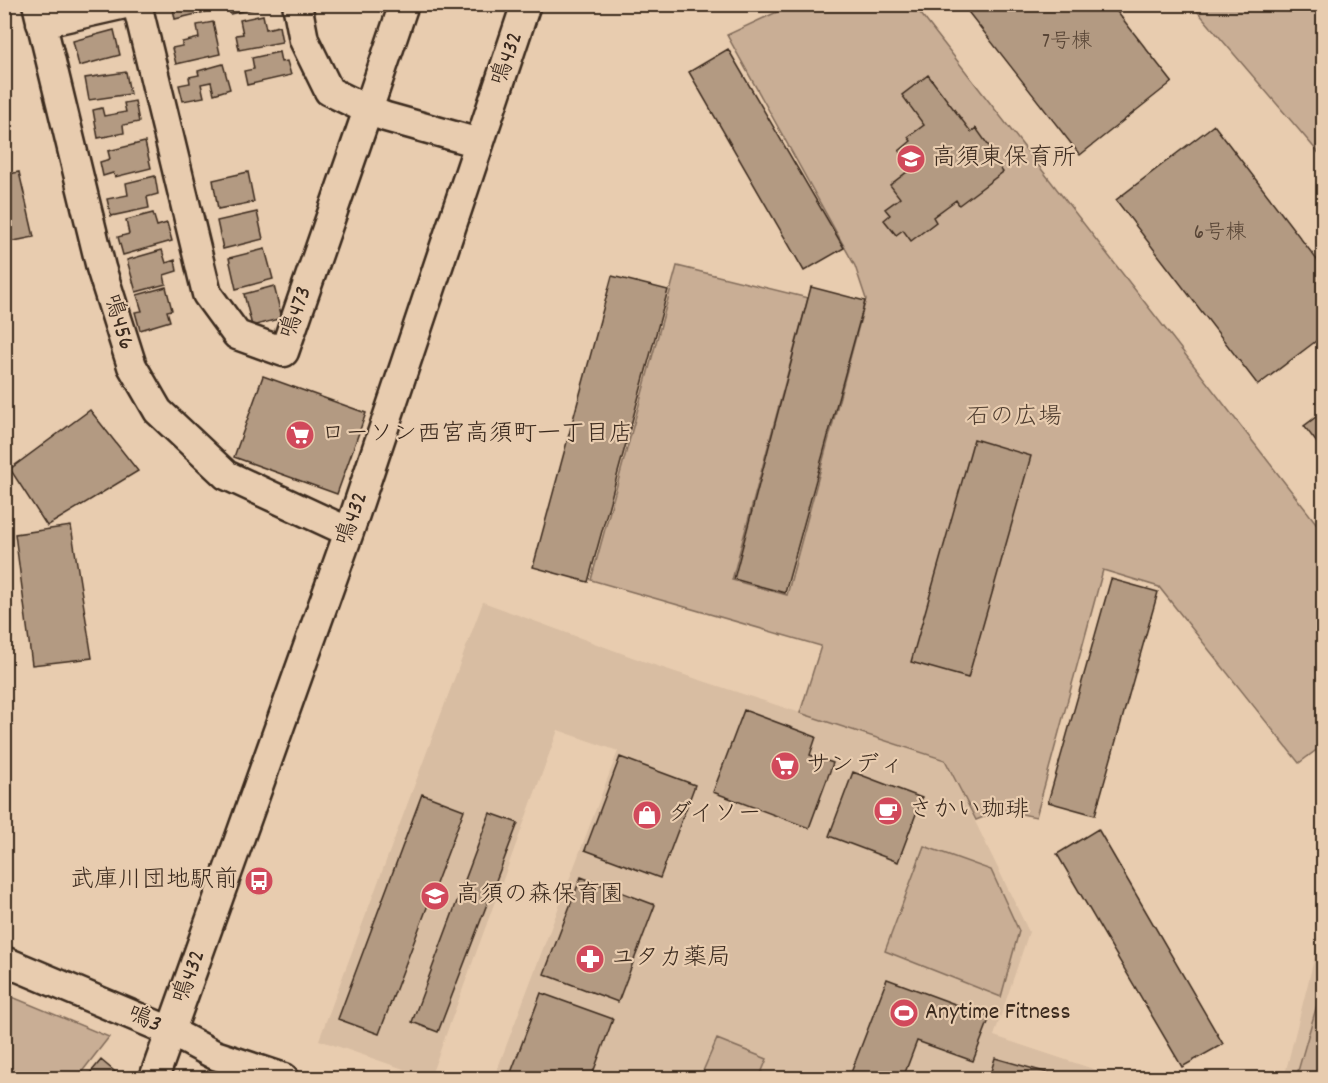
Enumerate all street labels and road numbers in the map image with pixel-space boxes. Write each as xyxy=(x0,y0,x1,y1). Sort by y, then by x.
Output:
street label: 鳴432 xyxy=(483,27,533,91)
street label: 鳴473 xyxy=(272,282,322,344)
street label: 鳴456 xyxy=(93,290,143,354)
street label: 鳴432 xyxy=(328,487,378,551)
street label: 鳴432 xyxy=(165,945,215,1009)
street label: 鳴3 xyxy=(121,997,167,1043)

